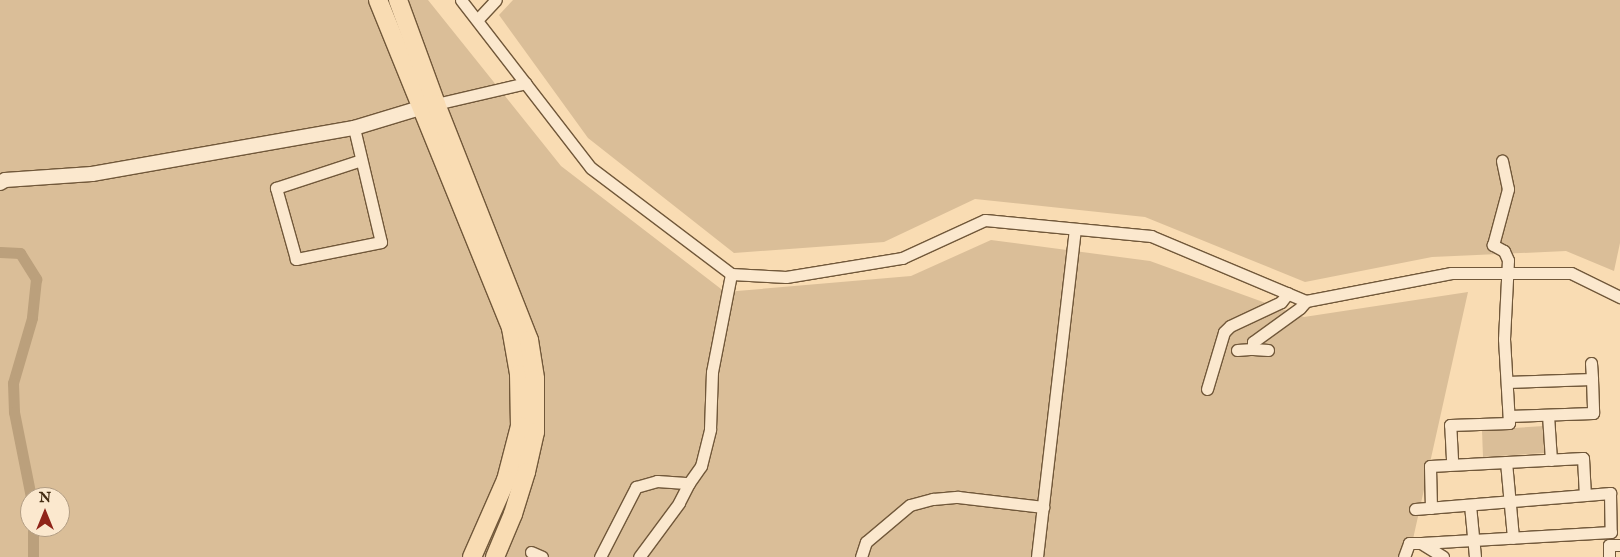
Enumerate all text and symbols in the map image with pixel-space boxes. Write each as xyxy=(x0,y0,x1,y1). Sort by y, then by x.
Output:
north arrow xyxy=(20,487,70,537)
text: N xyxy=(39,489,51,507)

